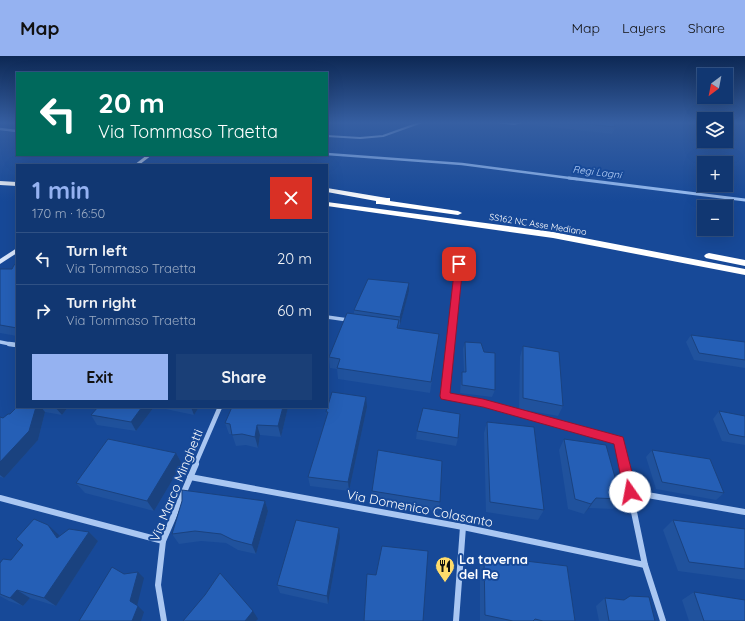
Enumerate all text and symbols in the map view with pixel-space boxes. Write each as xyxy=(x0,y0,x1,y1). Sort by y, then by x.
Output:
text: Map xyxy=(20,16,59,40)
text: Map xyxy=(571,19,600,37)
text: Layers xyxy=(622,19,666,37)
text: Share xyxy=(688,19,725,37)
north arrow xyxy=(697,68,733,104)
map controls xyxy=(697,68,733,236)
text: 20 m xyxy=(98,85,165,120)
icon: left xyxy=(32,88,84,140)
button: layers xyxy=(697,112,733,148)
text: Via Tommaso Traetta xyxy=(98,120,278,143)
button: + xyxy=(697,156,733,192)
water label: Regi Lagni xyxy=(572,163,624,182)
text: 1 min xyxy=(32,175,90,205)
button: close xyxy=(270,177,312,219)
button: − xyxy=(697,200,733,236)
text: 170 m · 16:50 xyxy=(32,205,105,221)
street label: SS162 NC Asse Mediano xyxy=(489,211,587,237)
text: Turn left xyxy=(66,241,128,260)
pin xyxy=(442,247,476,281)
icon: left xyxy=(32,248,54,270)
text: 20 m xyxy=(277,249,312,268)
icon: arrive xyxy=(448,253,470,275)
text: Via Tommaso Traetta xyxy=(66,260,196,276)
text: Turn right xyxy=(66,293,137,312)
icon: right xyxy=(32,300,54,322)
text: 60 m xyxy=(277,301,312,320)
text: Via Tommaso Traetta xyxy=(66,312,196,328)
button: Exit xyxy=(32,354,168,400)
button: Share xyxy=(176,354,312,400)
street label: Via Marco Minghetti xyxy=(146,426,206,544)
position arrow xyxy=(609,471,651,513)
street label: Via Domenico Colasanto xyxy=(345,486,495,530)
place label: La taverna del Re xyxy=(459,551,528,582)
restaurant icon: La taverna del Re xyxy=(434,555,456,583)

